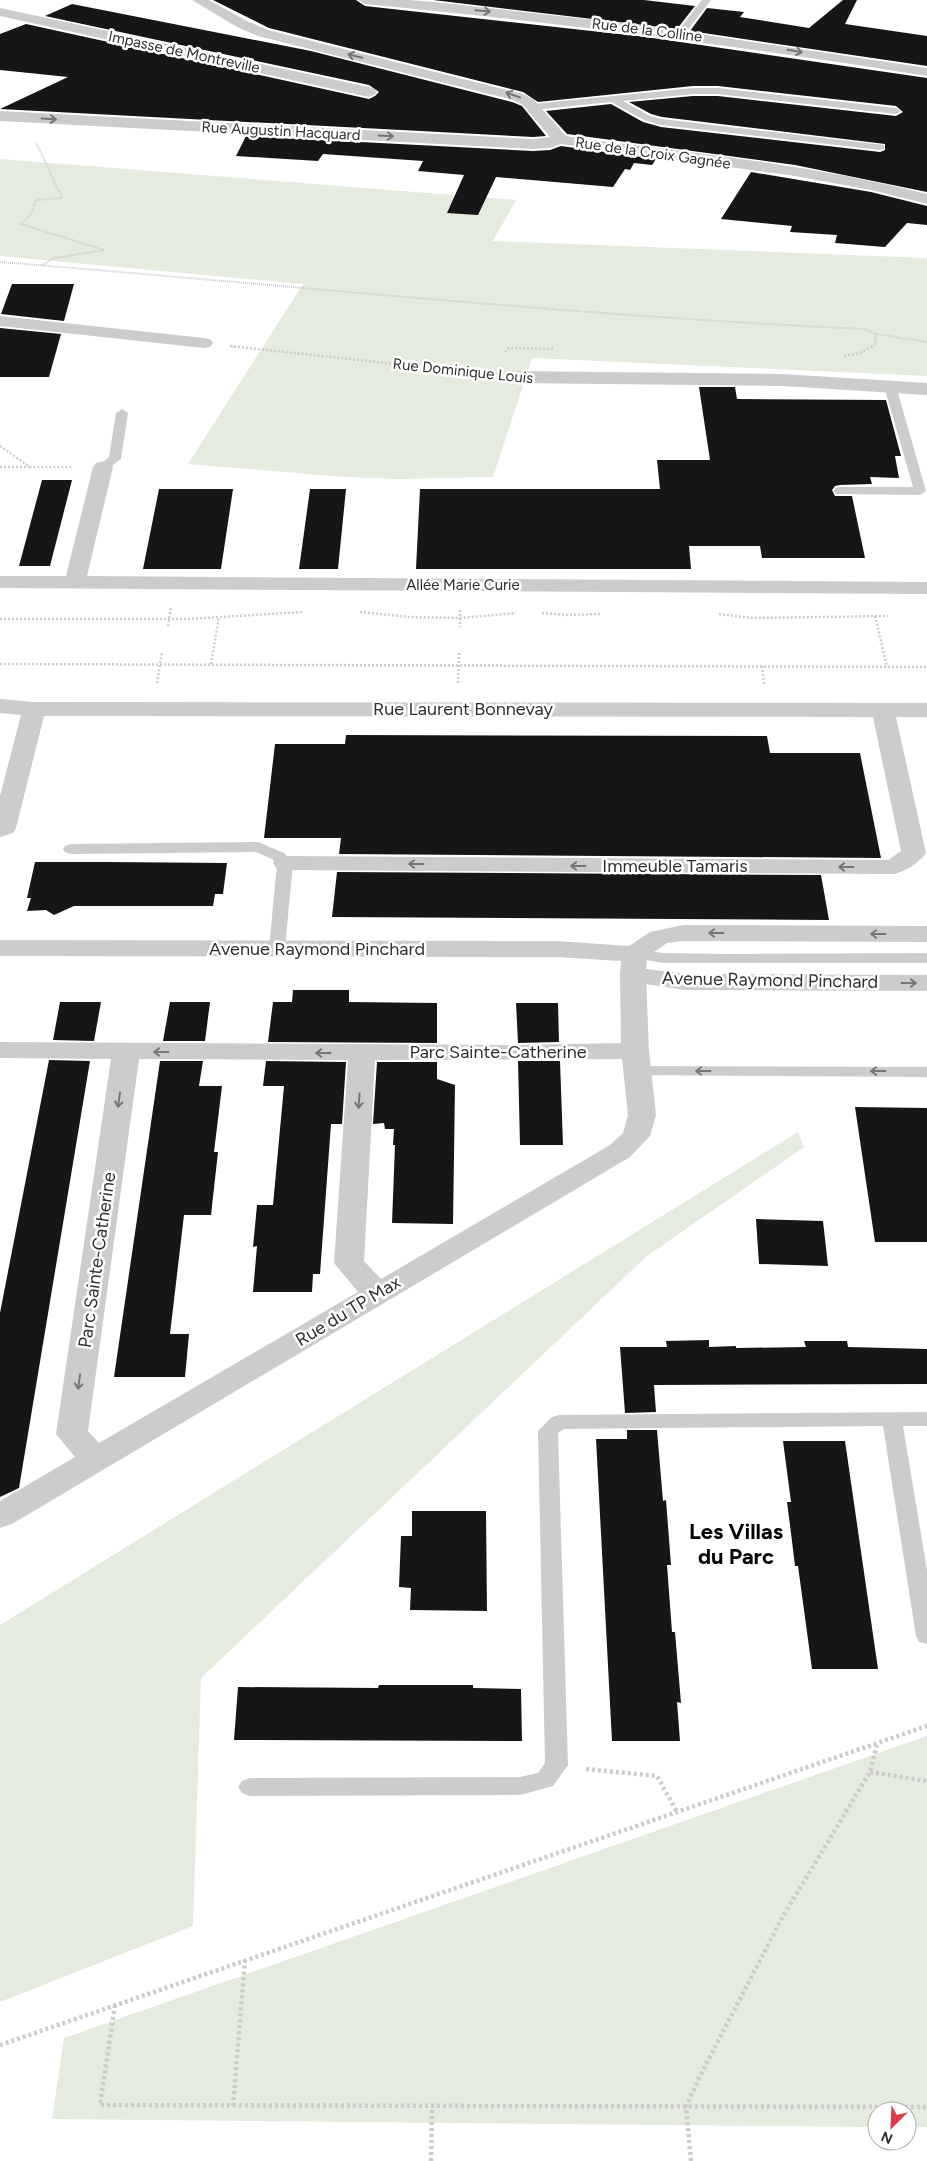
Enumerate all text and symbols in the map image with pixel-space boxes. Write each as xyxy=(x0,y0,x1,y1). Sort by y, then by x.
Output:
one-way arrow xyxy=(475,6,491,16)
street label: Rue de la Colline xyxy=(591,14,703,46)
street label: Impasse de Montreville xyxy=(107,27,261,77)
one-way arrow xyxy=(787,46,803,56)
one-way arrow xyxy=(348,50,364,60)
one-way arrow xyxy=(505,90,521,99)
one-way arrow xyxy=(40,114,56,123)
street label: Rue Augustin Hacquard xyxy=(201,118,361,144)
one-way arrow xyxy=(377,132,393,141)
street label: Rue de la Croix Gagnée xyxy=(574,133,732,173)
street label: Rue Dominique Louis xyxy=(392,355,534,387)
street label: Allée Marie Curie xyxy=(406,576,520,594)
street label: Rue Laurent Bonnevay xyxy=(373,698,554,720)
street label: Immeuble Tamaris xyxy=(602,855,748,877)
one-way arrow xyxy=(408,859,424,869)
one-way arrow xyxy=(570,861,586,870)
one-way arrow xyxy=(838,862,854,872)
one-way arrow xyxy=(708,928,724,938)
one-way arrow xyxy=(871,929,887,939)
street label: Avenue Raymond Pinchard xyxy=(209,938,425,960)
street label: Avenue Raymond Pinchard xyxy=(662,967,878,993)
one-way arrow xyxy=(900,978,917,988)
street label: Parc Sainte-Catherine xyxy=(409,1041,587,1063)
one-way arrow xyxy=(153,1047,170,1057)
one-way arrow xyxy=(316,1048,332,1058)
one-way arrow xyxy=(696,1066,712,1076)
one-way arrow xyxy=(871,1066,887,1076)
one-way arrow xyxy=(114,1092,124,1108)
one-way arrow xyxy=(354,1093,363,1109)
street label: Parc Sainte-Catherine xyxy=(74,1171,120,1349)
street label: Rue du TP Max xyxy=(292,1271,405,1351)
one-way arrow xyxy=(74,1374,84,1390)
district label: Les Villas du Parc xyxy=(689,1518,783,1570)
north arrow xyxy=(867,2101,917,2151)
text: N xyxy=(879,2127,895,2147)

